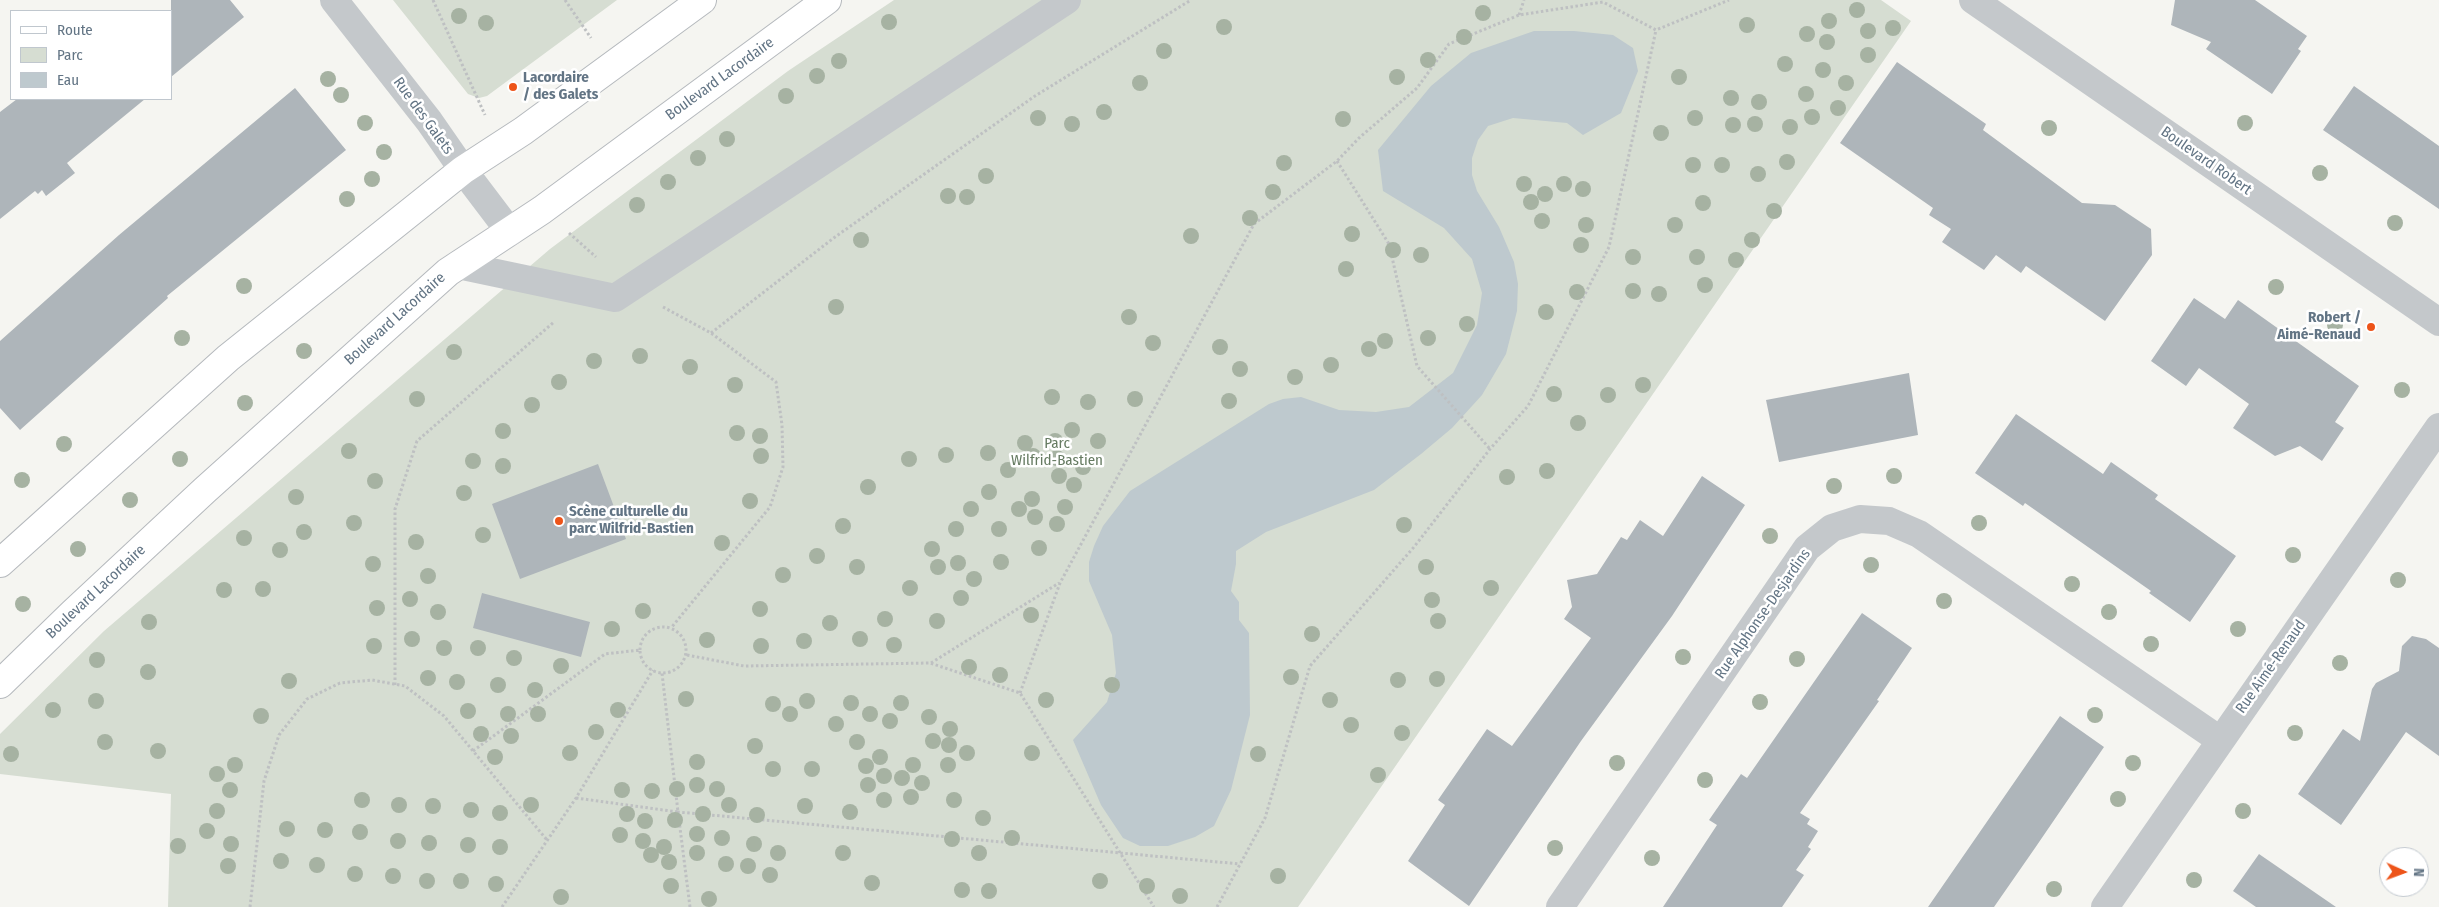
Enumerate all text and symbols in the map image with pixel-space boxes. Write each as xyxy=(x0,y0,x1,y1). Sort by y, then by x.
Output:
legend xyxy=(10,10,172,100)
text: Route xyxy=(57,21,93,39)
street label: Boulevard Lacordaire xyxy=(662,34,778,124)
text: Parc xyxy=(57,46,83,64)
place label: Lacordaire / des Galets xyxy=(523,69,598,104)
text: Eau xyxy=(57,71,79,89)
street label: Rue des Galets xyxy=(389,74,457,158)
marker: Lacordaire / des Galets xyxy=(507,81,519,93)
street label: Boulevard Robert xyxy=(2157,123,2255,199)
street label: Boulevard Lacordaire xyxy=(341,269,449,369)
place label: Robert / Aimé-Renaud xyxy=(2277,309,2361,344)
marker: Robert / Aimé-Renaud xyxy=(2365,321,2377,333)
park label: Parc Wilfrid-Bastien xyxy=(1011,435,1103,470)
place label: Scène culturelle du parc Wilfrid-Bastien xyxy=(569,503,694,538)
marker: Scène culturelle du parc Wilfrid-Bastien xyxy=(553,515,565,527)
street label: Boulevard Lacordaire xyxy=(43,541,149,643)
street label: Rue Alphonse-Desjardins xyxy=(1711,546,1815,682)
street label: Rue Aimé-Renaud xyxy=(2232,617,2310,717)
north arrow xyxy=(2379,847,2429,897)
text: N xyxy=(2410,868,2427,877)

